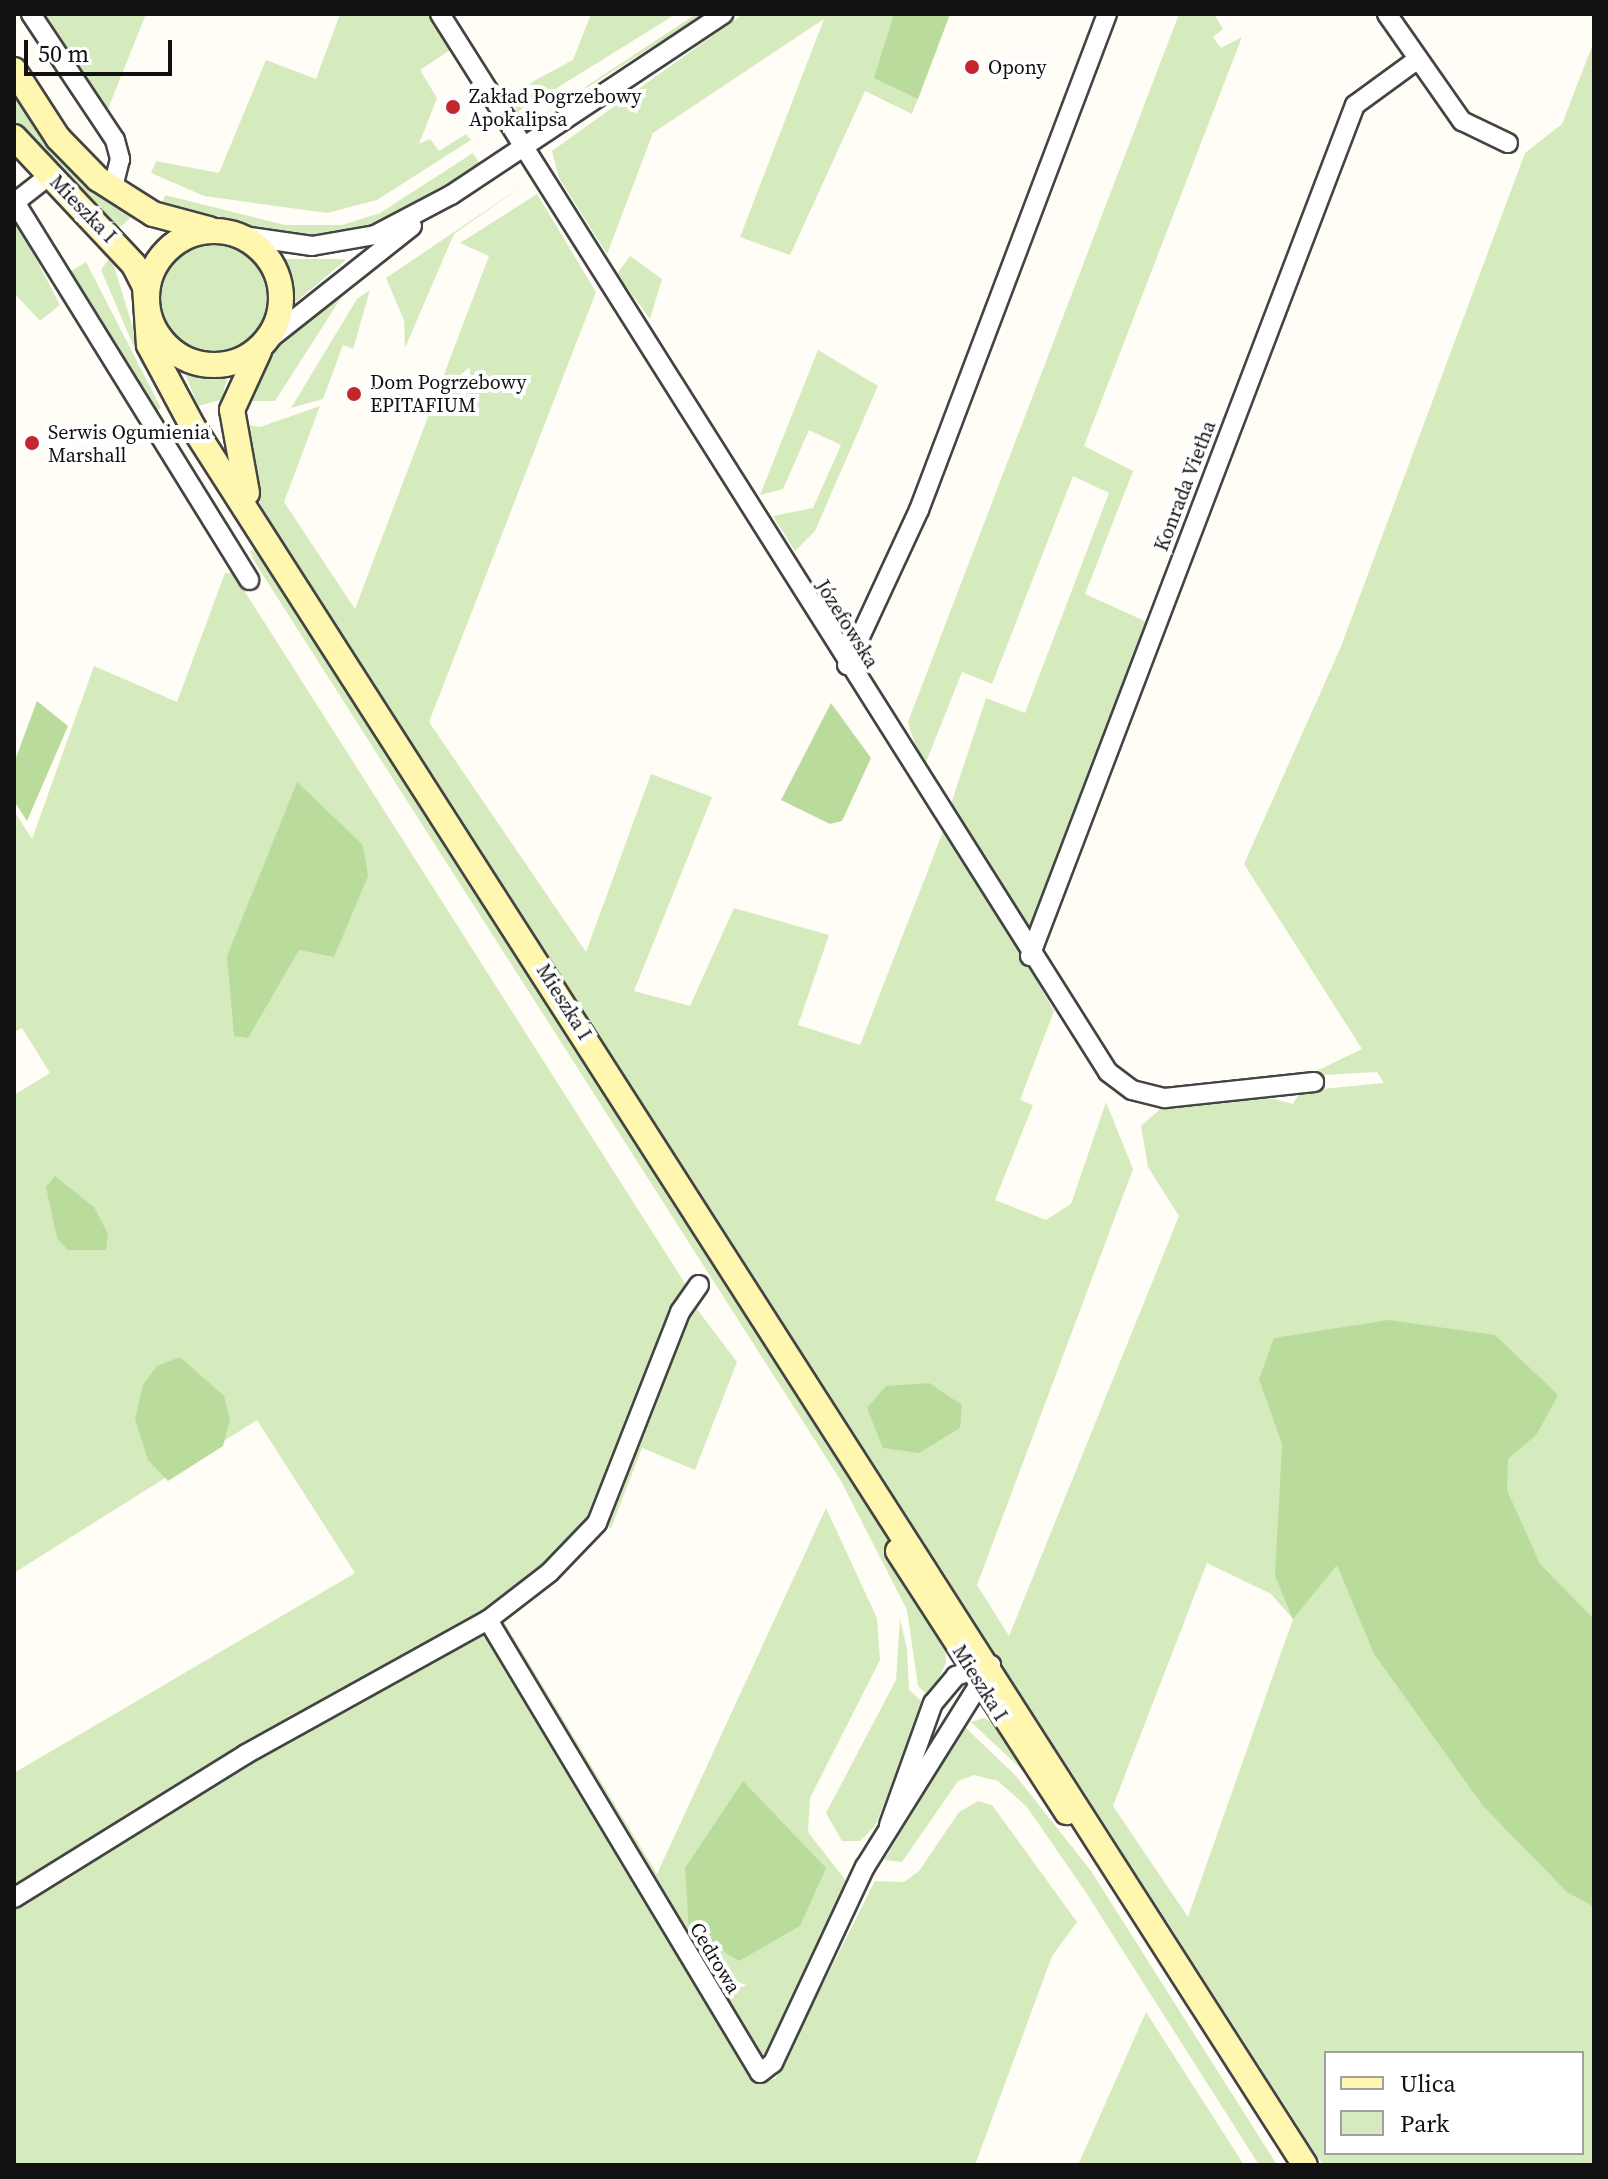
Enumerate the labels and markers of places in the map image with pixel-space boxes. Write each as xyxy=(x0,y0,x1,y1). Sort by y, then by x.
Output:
place label: Opony xyxy=(988,55,1047,79)
marker: Opony xyxy=(963,58,981,76)
place label: Zakład Pogrzebowy Apokalipsa xyxy=(469,84,642,131)
marker: Zakład Pogrzebowy Apokalipsa xyxy=(444,98,462,116)
place label: Dom Pogrzebowy EPITAFIUM xyxy=(370,370,526,417)
marker: Dom Pogrzebowy EPITAFIUM xyxy=(345,385,363,403)
place label: Serwis Ogumienia Marshall xyxy=(48,420,210,467)
marker: Serwis Ogumienia Marshall xyxy=(23,434,41,452)

